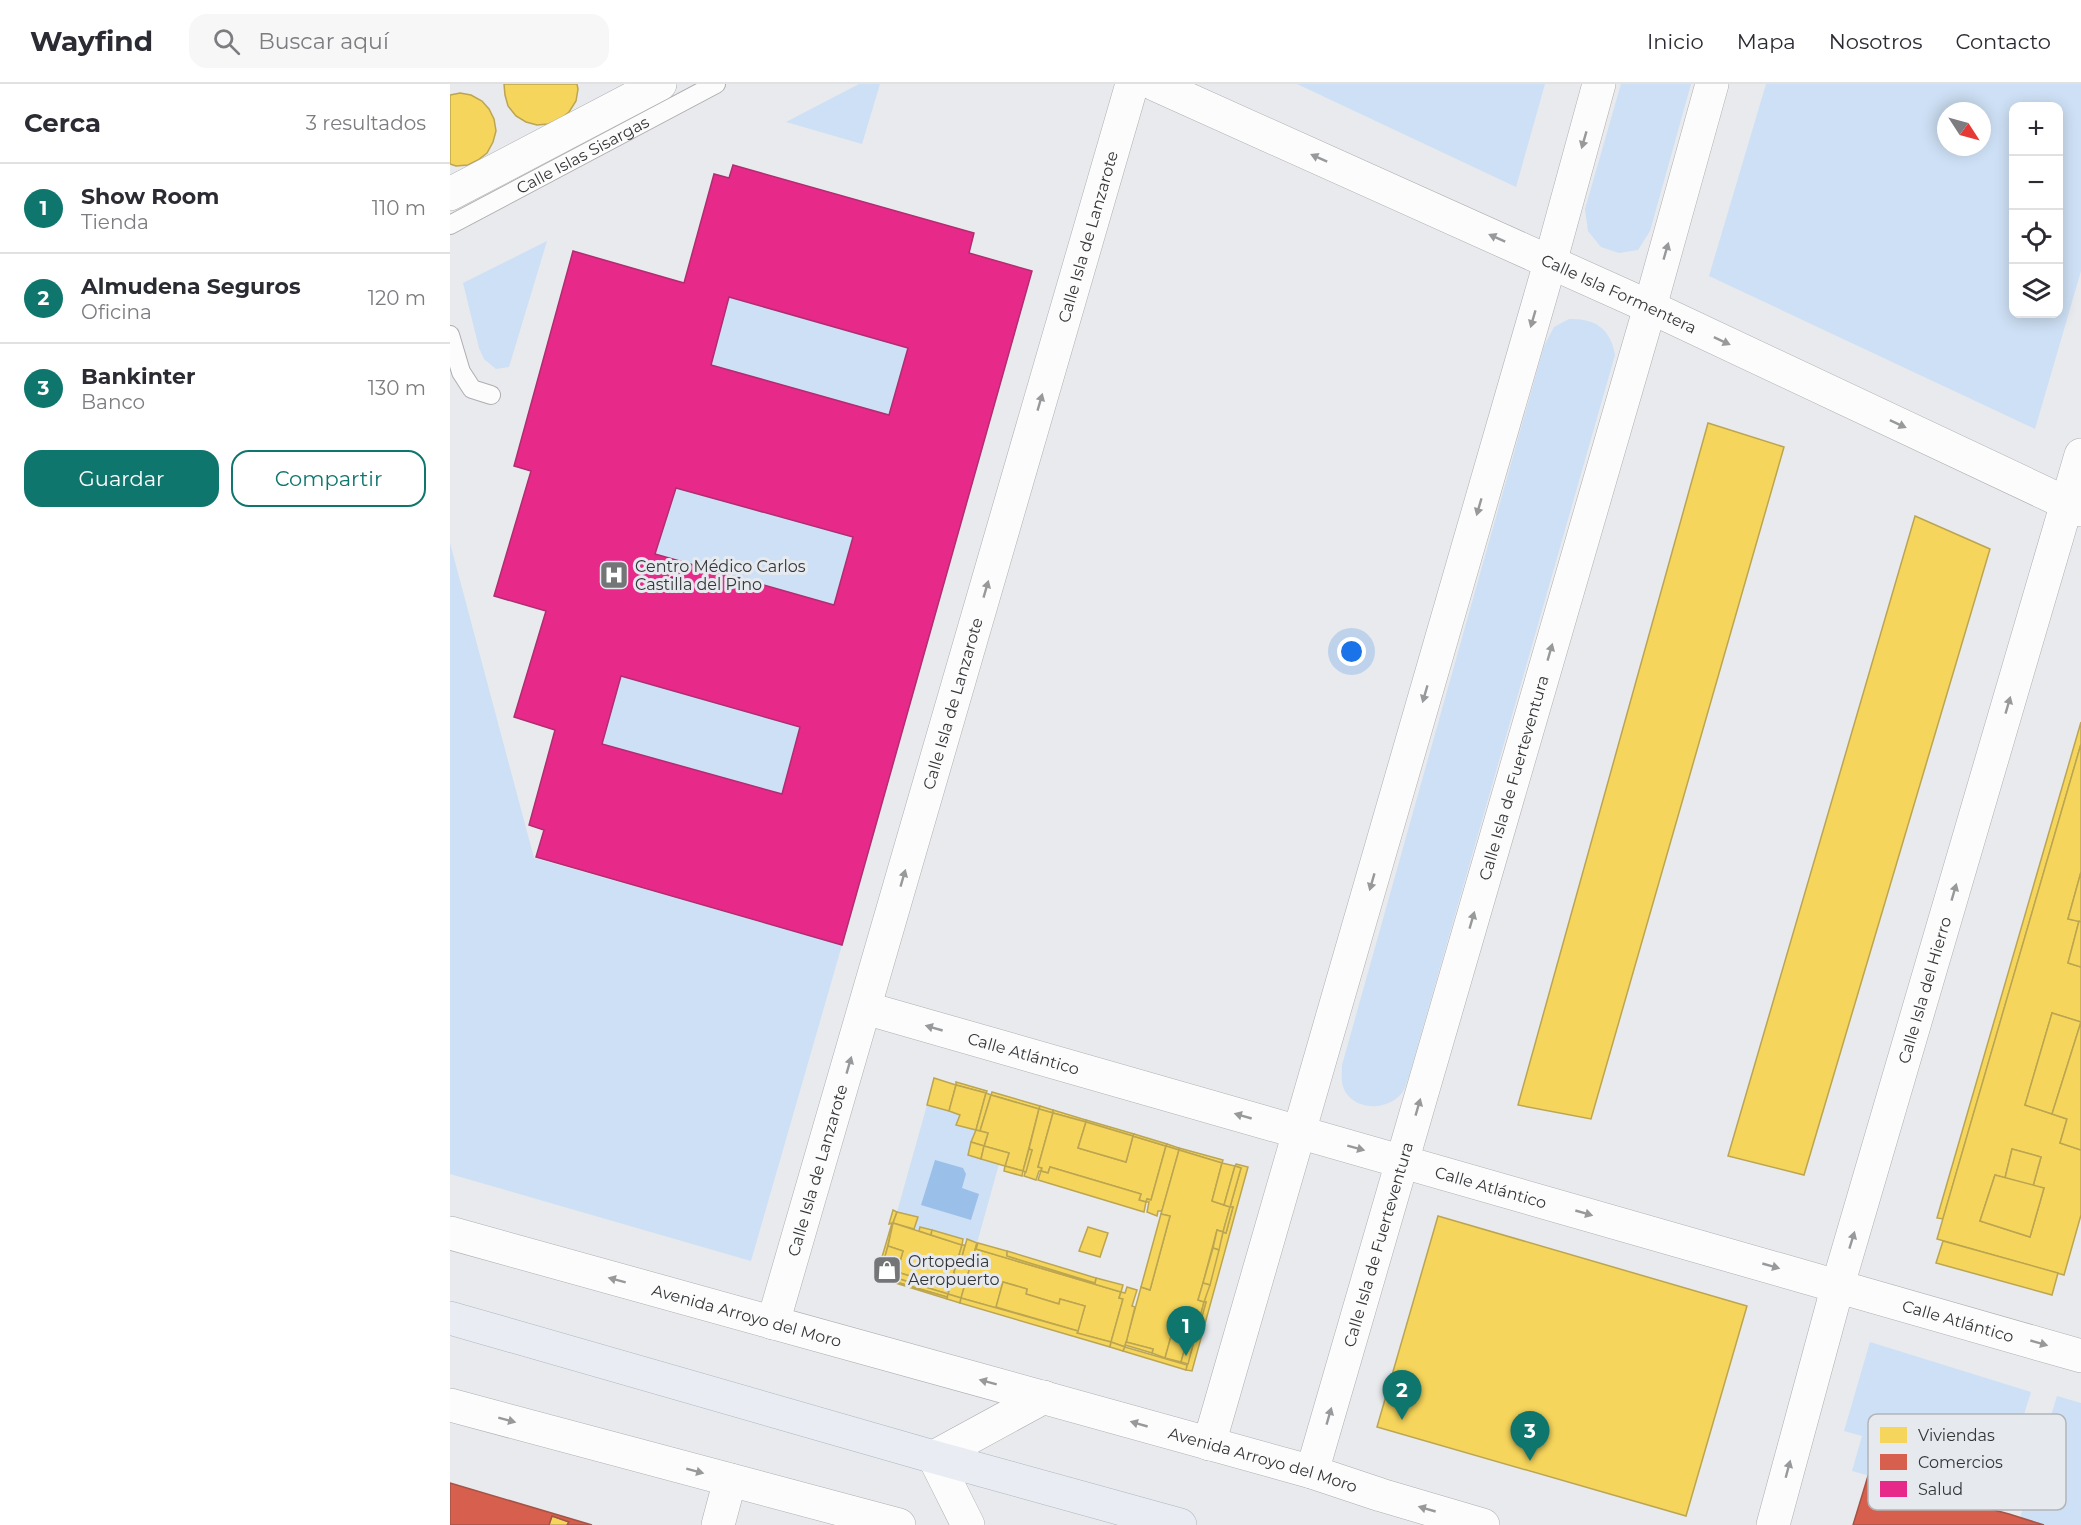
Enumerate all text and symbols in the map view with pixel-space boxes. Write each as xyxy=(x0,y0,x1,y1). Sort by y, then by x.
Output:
search box xyxy=(189,14,609,68)
text: Wayfind xyxy=(30,24,153,58)
icon: search xyxy=(210,25,243,58)
text: Buscar aquí xyxy=(258,28,389,55)
text: Inicio xyxy=(1647,29,1704,54)
text: Mapa xyxy=(1737,29,1796,54)
text: Nosotros xyxy=(1829,29,1922,54)
text: Contacto xyxy=(1955,29,2051,54)
north arrow xyxy=(1937,102,1991,156)
map controls xyxy=(2009,102,2063,318)
button: + xyxy=(2009,102,2063,156)
text: Cerca xyxy=(24,107,101,139)
text: 3 resultados xyxy=(306,111,426,135)
street label: Calle Islas Sisargas xyxy=(513,112,652,198)
one-way arrow xyxy=(1579,131,1588,149)
street label: Calle Isla de Lanzarote xyxy=(1054,149,1122,325)
one-way arrow xyxy=(1310,154,1327,163)
button: − xyxy=(2009,156,2063,210)
text: Show Room xyxy=(81,183,219,210)
text: 1 xyxy=(40,196,47,220)
text: 110 m xyxy=(372,196,426,220)
text: Tienda xyxy=(81,210,149,234)
button: locate xyxy=(2009,210,2063,264)
one-way arrow xyxy=(1488,234,1505,243)
one-way arrow xyxy=(1662,242,1671,260)
street label: Calle Isla Formentera xyxy=(1538,250,1700,337)
button: layers xyxy=(2009,264,2063,318)
text: Almudena Seguros xyxy=(81,273,301,300)
text: 2 xyxy=(38,286,49,310)
text: 120 m xyxy=(368,286,426,310)
text: Oficina xyxy=(81,300,152,324)
one-way arrow xyxy=(1528,310,1538,328)
one-way arrow xyxy=(1713,337,1730,346)
text: Bankinter xyxy=(81,363,195,390)
text: 3 xyxy=(38,376,49,400)
text: 130 m xyxy=(368,376,426,400)
text: Banco xyxy=(81,390,145,414)
one-way arrow xyxy=(1036,393,1045,411)
one-way arrow xyxy=(1890,420,1907,429)
button: Guardar xyxy=(24,450,219,507)
button: Compartir xyxy=(231,450,426,507)
one-way arrow xyxy=(1474,498,1484,516)
place label: Centro Médico Carlos Castilla del Pino xyxy=(635,557,806,594)
hospital icon: Centro Médico Carlos Castilla del Pino xyxy=(598,559,630,591)
one-way arrow xyxy=(982,580,991,598)
street label: Calle Isla de Lanzarote xyxy=(919,615,986,792)
your location xyxy=(1337,637,1366,666)
one-way arrow xyxy=(1546,643,1555,661)
street label: Calle Isla de Fuerteventura xyxy=(1475,673,1552,882)
one-way arrow xyxy=(1420,685,1430,703)
one-way arrow xyxy=(2004,696,2013,714)
one-way arrow xyxy=(898,868,908,887)
one-way arrow xyxy=(1366,872,1376,891)
one-way arrow xyxy=(1949,883,1959,901)
one-way arrow xyxy=(1468,911,1477,929)
street label: Calle Isla del Hierro xyxy=(1894,914,1955,1066)
one-way arrow xyxy=(925,1023,943,1032)
street label: Calle Atlántico xyxy=(966,1028,1082,1078)
one-way arrow xyxy=(844,1056,854,1074)
street label: Calle Isla de Lanzarote xyxy=(783,1082,851,1258)
one-way arrow xyxy=(1414,1098,1423,1116)
one-way arrow xyxy=(1234,1111,1252,1120)
street label: Calle Isla de Fuerteventura xyxy=(1339,1140,1417,1349)
one-way arrow xyxy=(1347,1144,1365,1153)
street label: Calle Atlántico xyxy=(1433,1162,1549,1212)
one-way arrow xyxy=(1575,1209,1593,1218)
one-way arrow xyxy=(1848,1231,1857,1249)
place label: Ortopedia Aeropuerto xyxy=(908,1252,999,1289)
shop icon: Ortopedia Aeropuerto xyxy=(871,1254,903,1286)
one-way arrow xyxy=(1762,1262,1780,1271)
one-way arrow xyxy=(608,1274,626,1284)
street label: Avenida Arroyo del Moro xyxy=(650,1280,844,1351)
street label: Calle Atlántico xyxy=(1900,1296,2016,1346)
pin: 1 xyxy=(1166,1306,1206,1356)
one-way arrow xyxy=(2030,1339,2048,1349)
pin: 2 xyxy=(1382,1370,1422,1420)
one-way arrow xyxy=(978,1376,997,1386)
one-way arrow xyxy=(1325,1407,1334,1425)
pin: 3 xyxy=(1510,1412,1550,1461)
legend xyxy=(1868,1414,2066,1510)
one-way arrow xyxy=(497,1416,516,1426)
one-way arrow xyxy=(1130,1419,1148,1428)
street label: Avenida Arroyo del Moro xyxy=(1166,1423,1360,1496)
text: Viviendas xyxy=(1918,1426,1995,1445)
text: Comercios xyxy=(1918,1453,2003,1472)
one-way arrow xyxy=(1784,1459,1793,1477)
one-way arrow xyxy=(686,1466,704,1476)
text: Salud xyxy=(1918,1480,1963,1499)
one-way arrow xyxy=(1418,1504,1436,1513)

